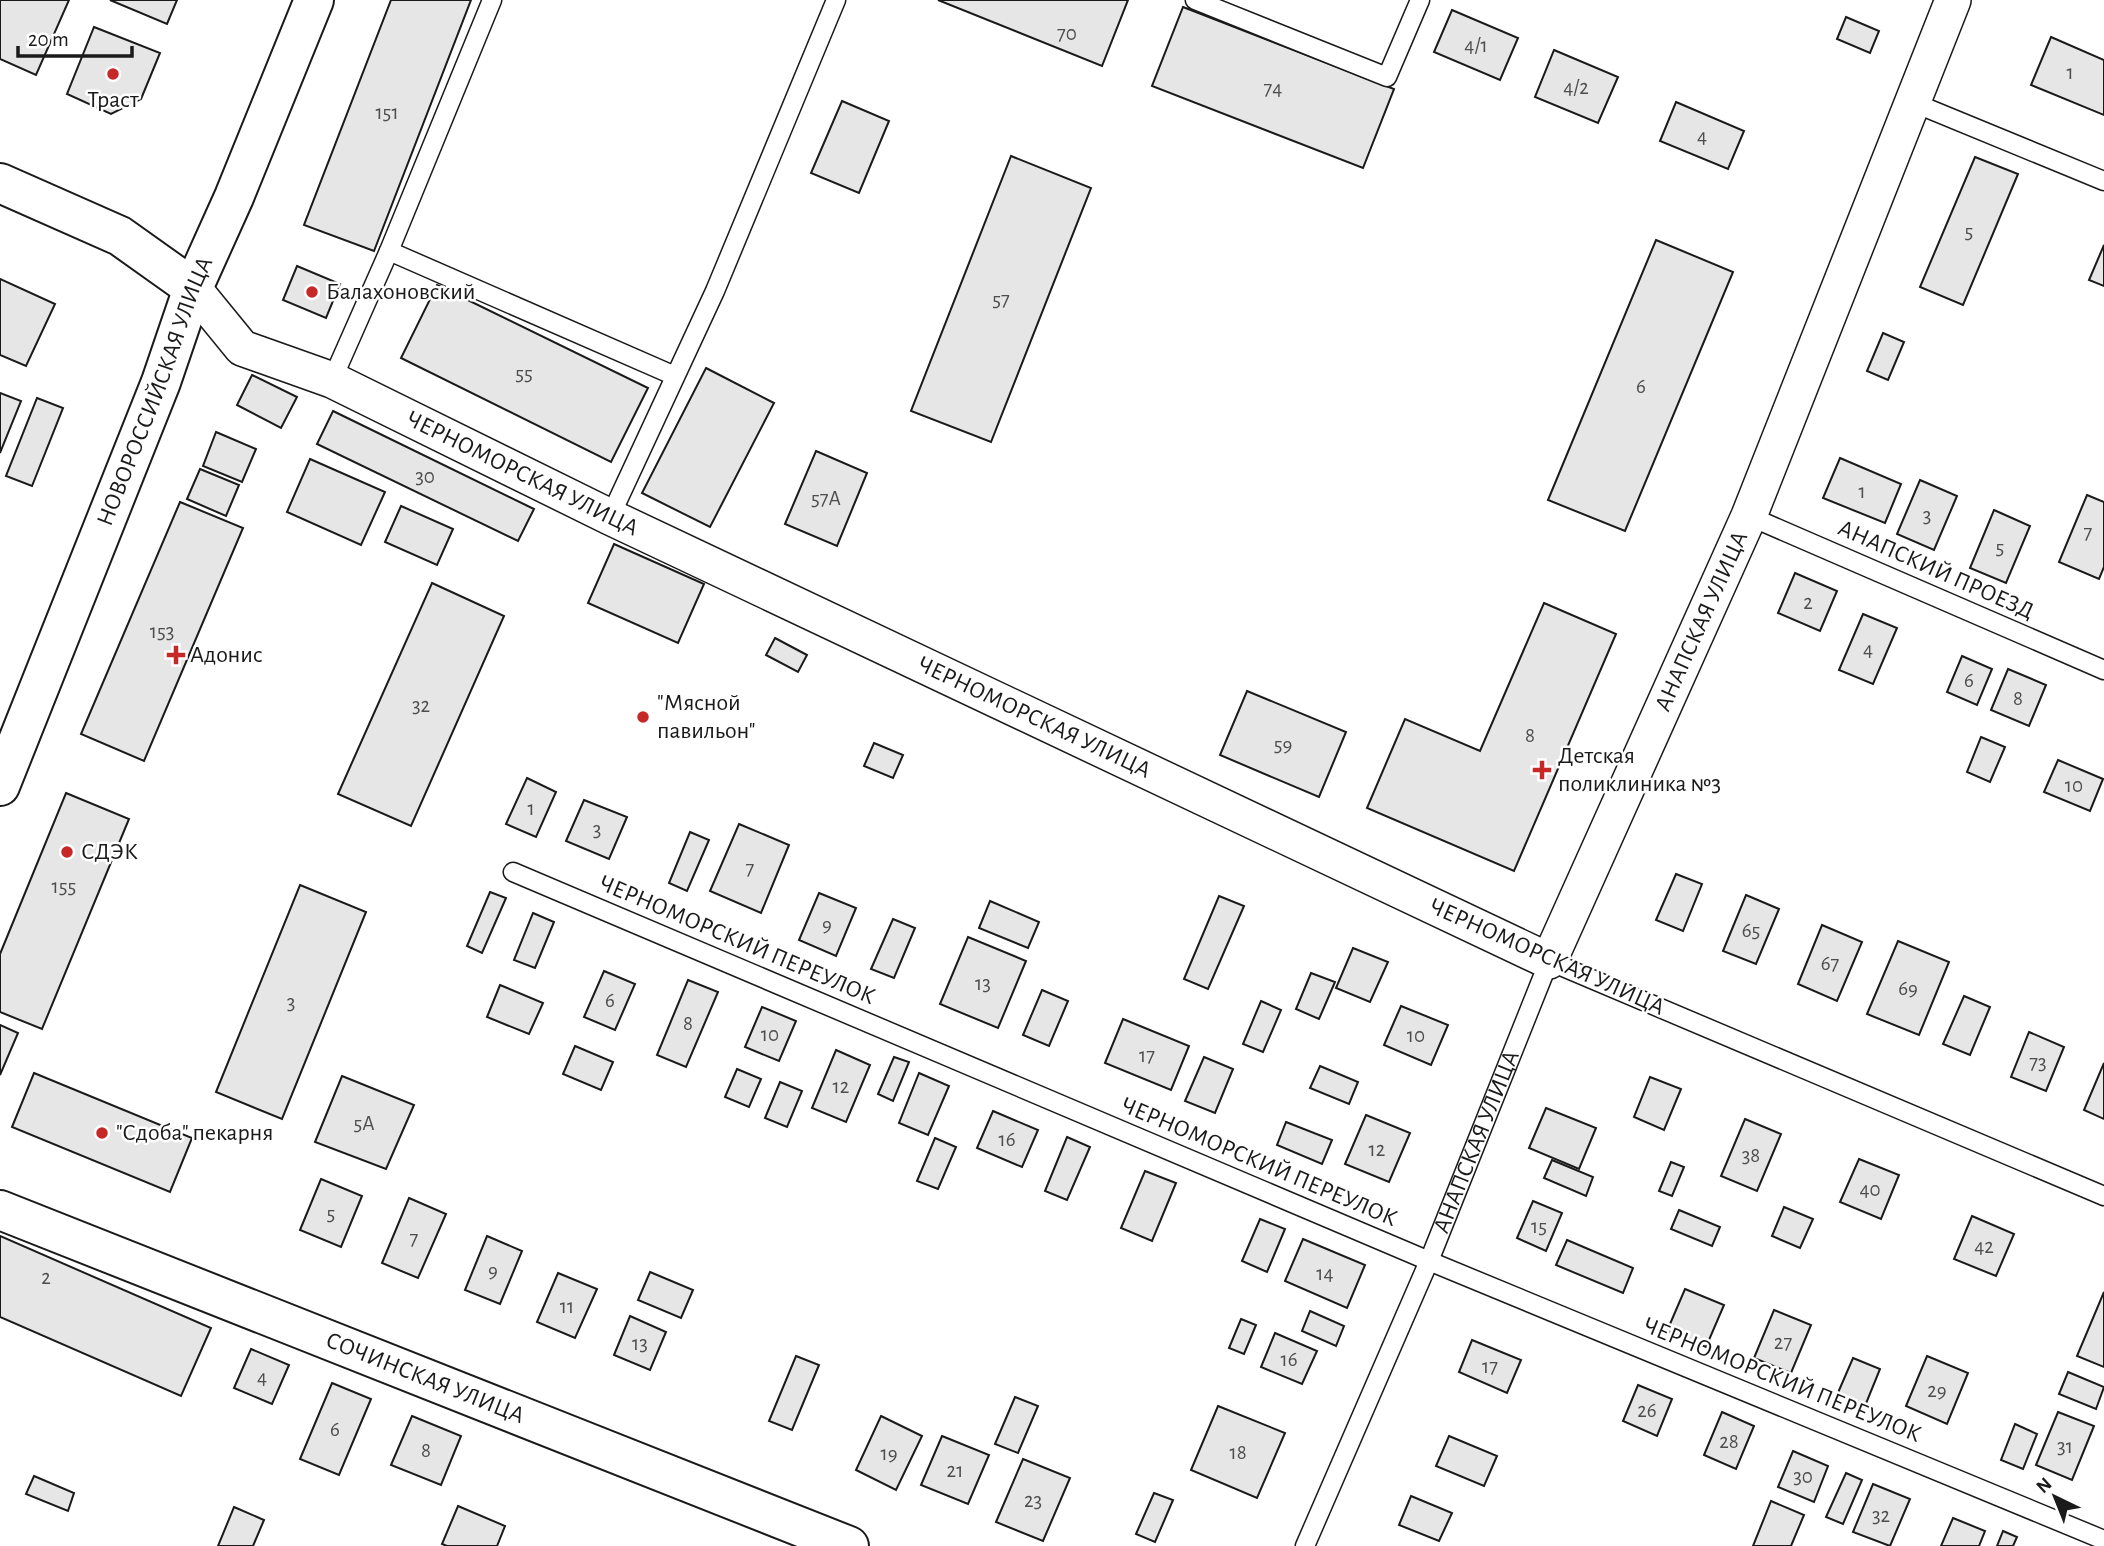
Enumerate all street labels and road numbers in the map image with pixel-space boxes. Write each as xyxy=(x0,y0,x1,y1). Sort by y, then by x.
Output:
street label: НОВОРОССИЙСКАЯ УЛИЦА xyxy=(93,253,217,529)
street label: ЧЕРНОМОРСКАЯ УЛИЦА xyxy=(403,407,642,540)
street label: АНАПСКИЙ ПРОЕЗД xyxy=(1834,516,2038,624)
street label: АНАПСКАЯ УЛИЦА xyxy=(1651,528,1752,715)
street label: ЧЕРНОМОРСКАЯ УЛИЦА xyxy=(914,652,1154,783)
street label: ЧЕРНОМОРСКИЙ ПЕРЕУЛОК xyxy=(596,871,878,1009)
street label: ЧЕРНОМОРСКАЯ УЛИЦА xyxy=(1426,894,1668,1020)
street label: АНАПСКАЯ УЛИЦА xyxy=(1429,1047,1524,1237)
street label: ЧЕРНОМОРСКИЙ ПЕРЕУЛОК xyxy=(1118,1093,1400,1231)
street label: ЧЕРНОМОРСКИЙ ПЕРЕУЛОК xyxy=(1640,1313,1924,1447)
street label: СОЧИНСКАЯ УЛИЦА xyxy=(322,1328,528,1428)

